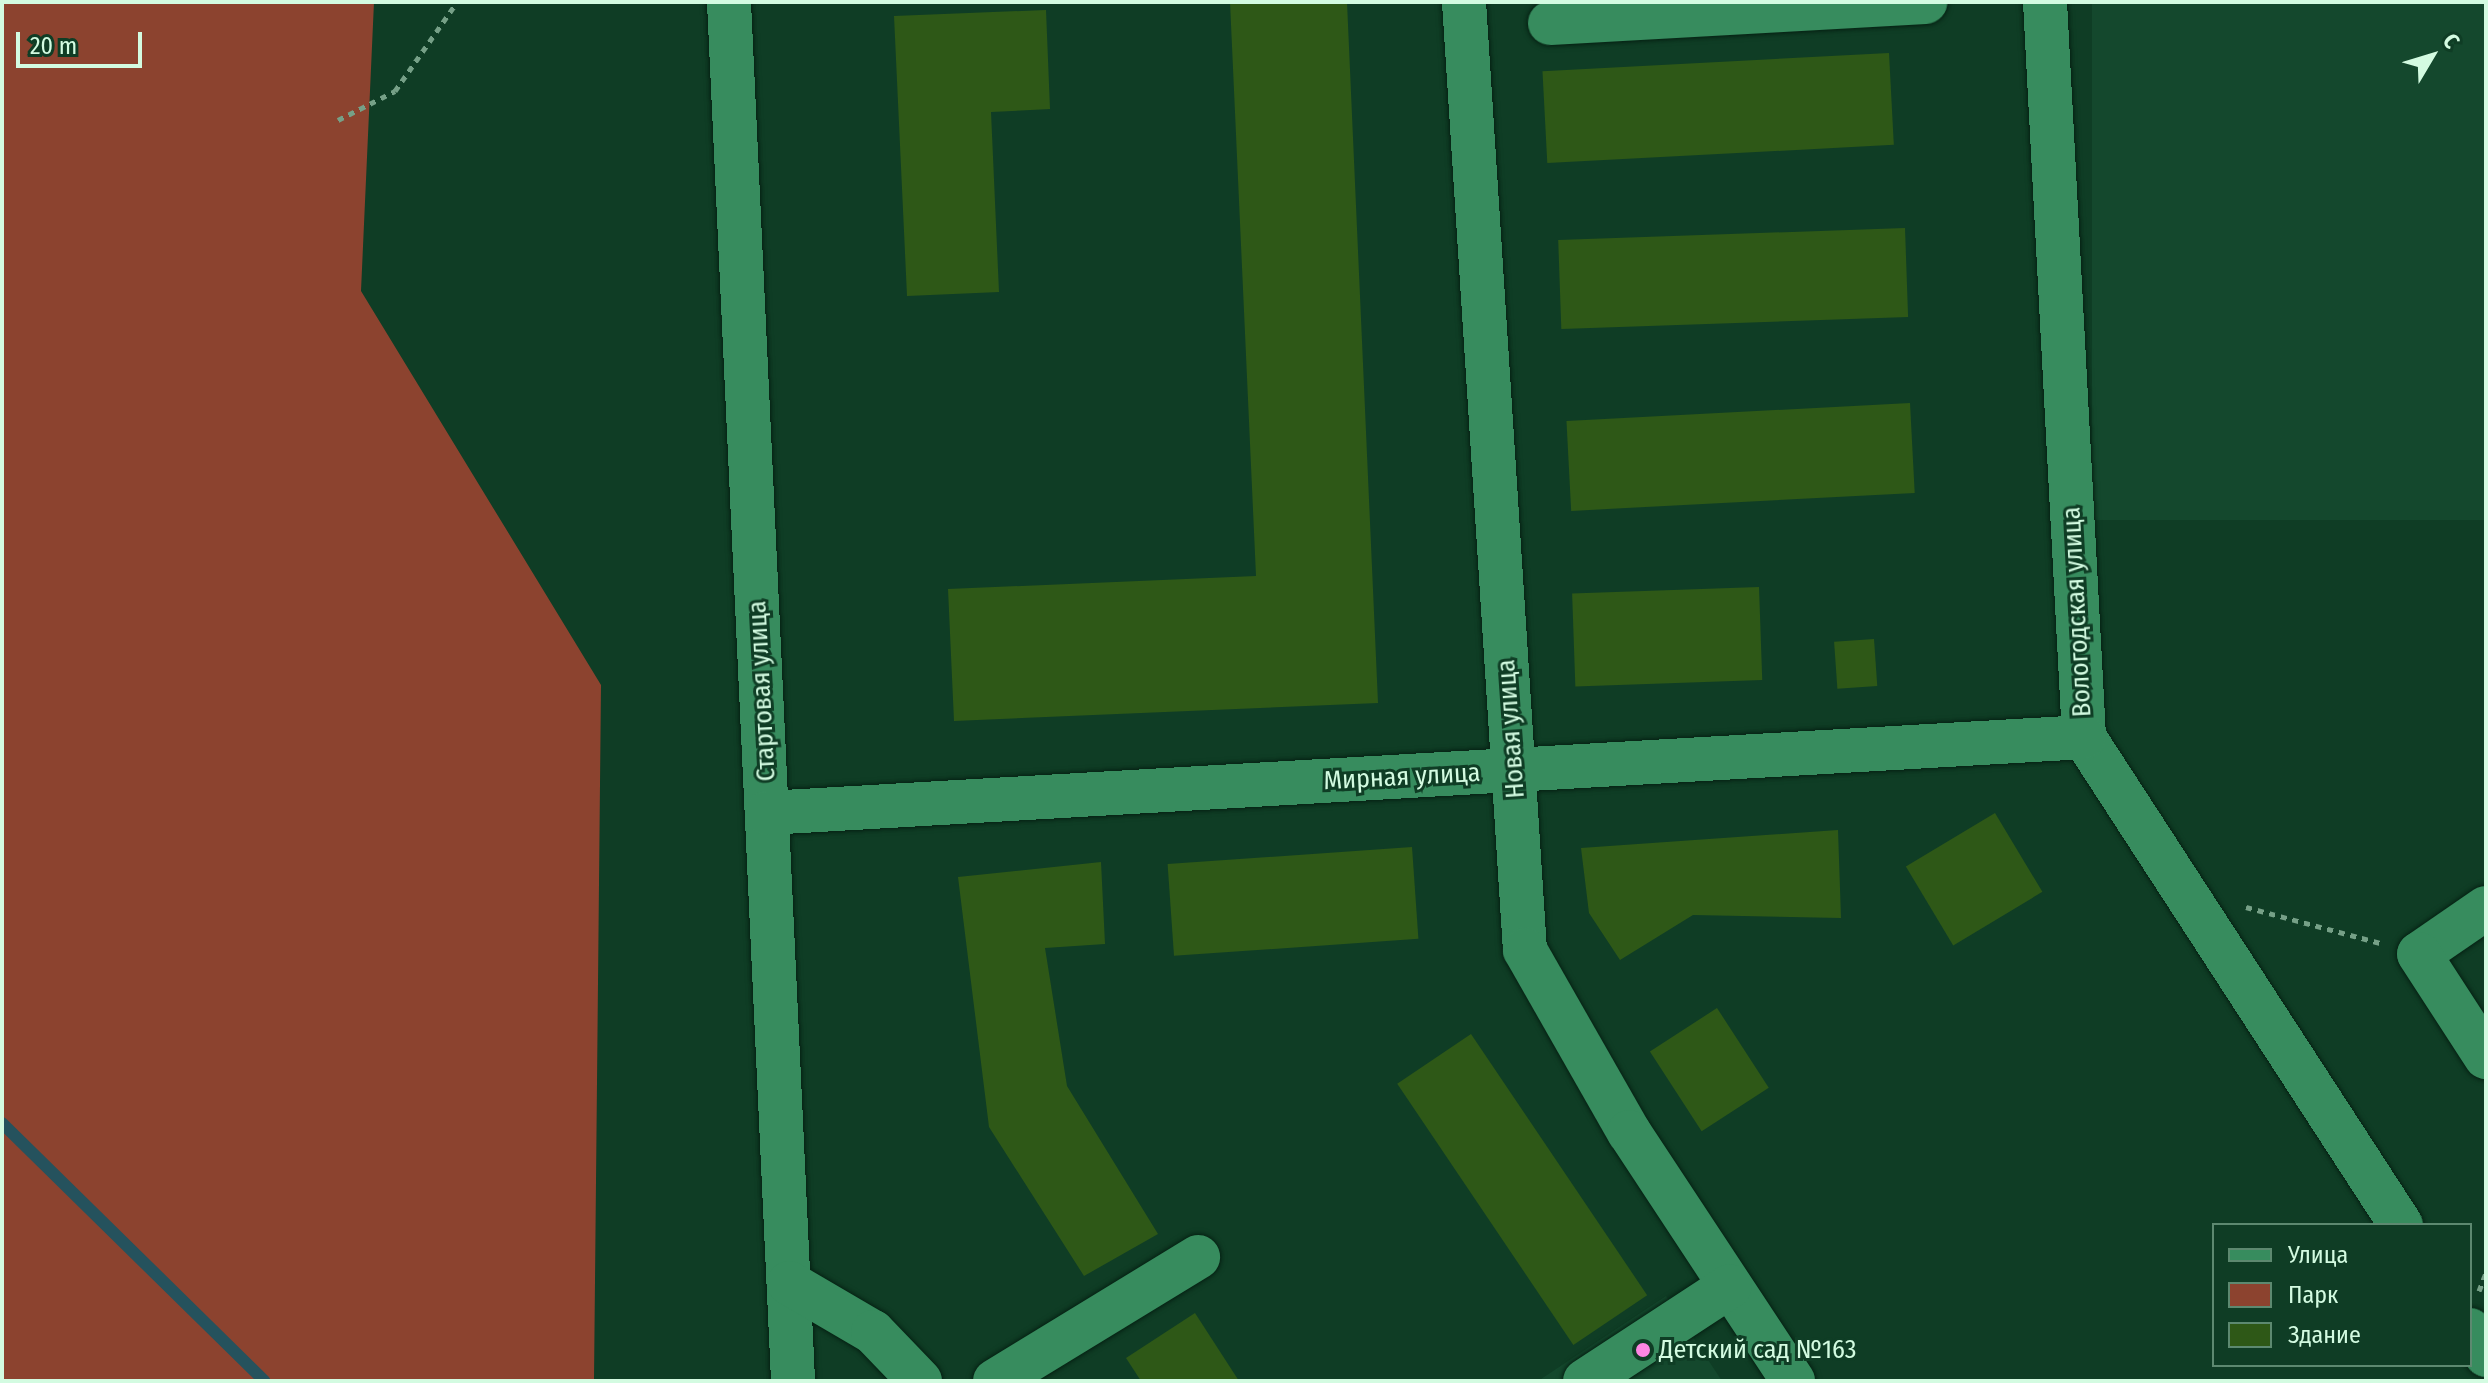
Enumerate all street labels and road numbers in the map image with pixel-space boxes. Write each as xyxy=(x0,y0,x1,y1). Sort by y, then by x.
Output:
street label: Вологодская улица xyxy=(2056,506,2098,718)
street label: Стартовая улица xyxy=(742,600,782,782)
street label: Новая улица xyxy=(1491,659,1531,799)
street label: Мирная улица xyxy=(1323,757,1481,797)

